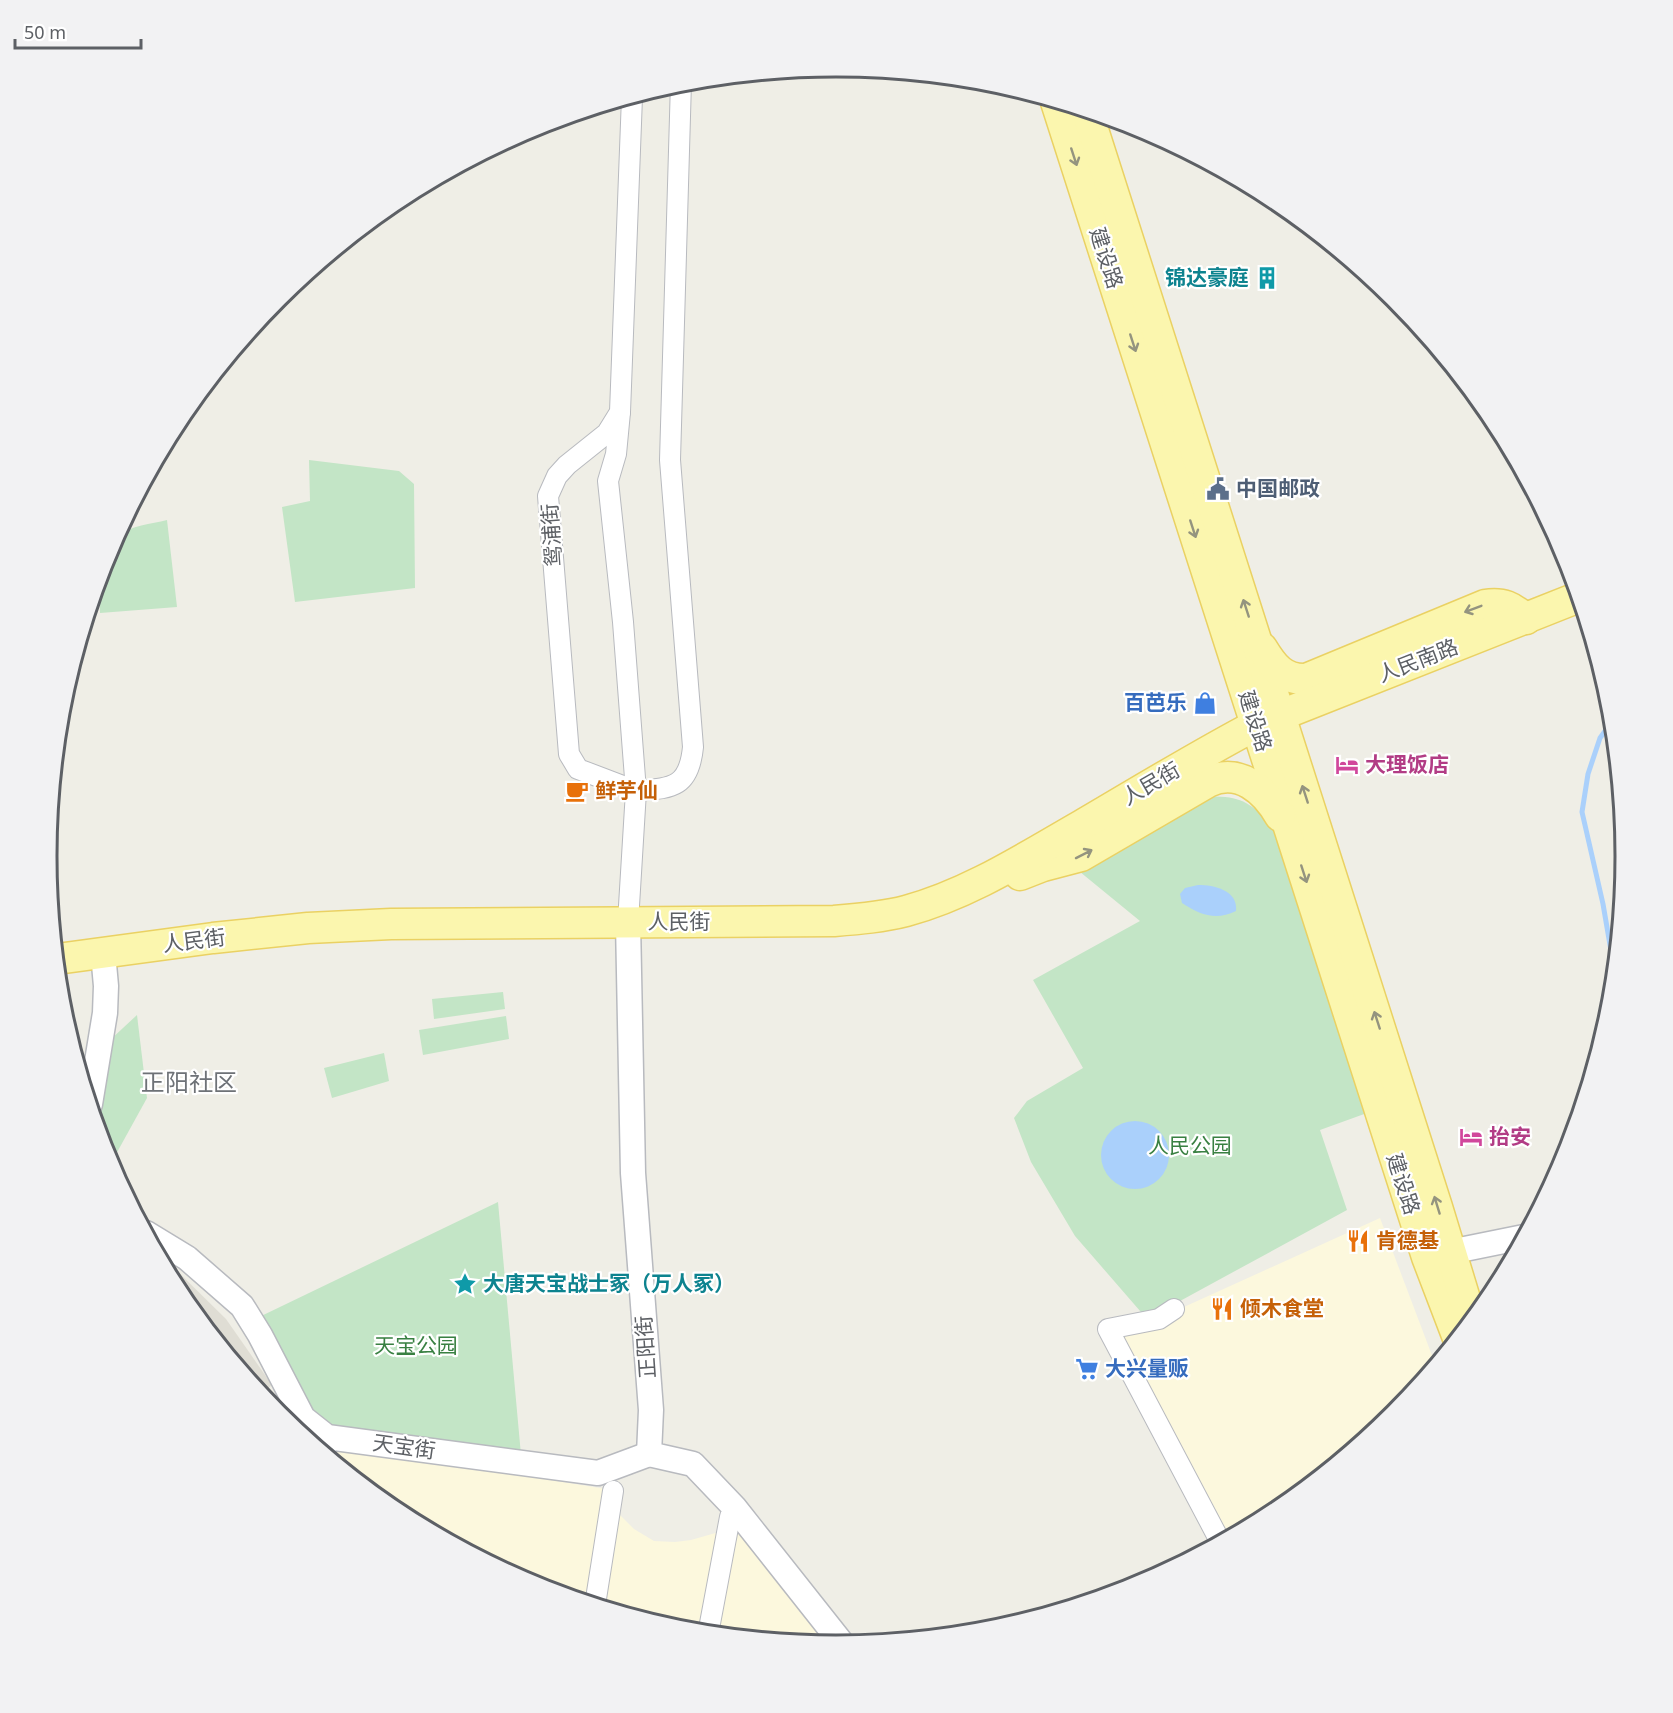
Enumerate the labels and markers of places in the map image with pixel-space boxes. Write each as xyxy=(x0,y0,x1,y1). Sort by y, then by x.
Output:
place label: 锦达豪庭 xyxy=(1165,263,1249,291)
building icon: 锦达豪庭 xyxy=(1254,265,1280,291)
place label: 中国邮政 xyxy=(1236,474,1320,502)
public building icon: 中国邮政 xyxy=(1205,476,1231,502)
place label: 百芭乐 xyxy=(1124,688,1187,716)
shop icon: 百芭乐 xyxy=(1192,690,1218,716)
place label: 大理饭店 xyxy=(1365,750,1449,778)
hotel icon: 大理饭店 xyxy=(1334,752,1360,778)
place label: 鲜芋仙 xyxy=(595,776,658,804)
cafe icon: 鲜芋仙 xyxy=(564,778,590,804)
place label: 抬安 xyxy=(1489,1122,1531,1150)
hotel icon: 抬安 xyxy=(1458,1124,1484,1150)
place label: 肯德基 xyxy=(1376,1226,1439,1254)
restaurant icon: 肯德基 xyxy=(1345,1228,1371,1254)
place label: 大唐天宝战士冢（万人冢） xyxy=(483,1269,735,1297)
place icon: 大唐天宝战士冢（万人冢） xyxy=(452,1271,478,1297)
place label: 倾木食堂 xyxy=(1240,1294,1324,1322)
restaurant icon: 倾木食堂 xyxy=(1209,1296,1235,1322)
place label: 大兴量贩 xyxy=(1105,1354,1189,1382)
supermarket icon: 大兴量贩 xyxy=(1074,1356,1100,1382)

